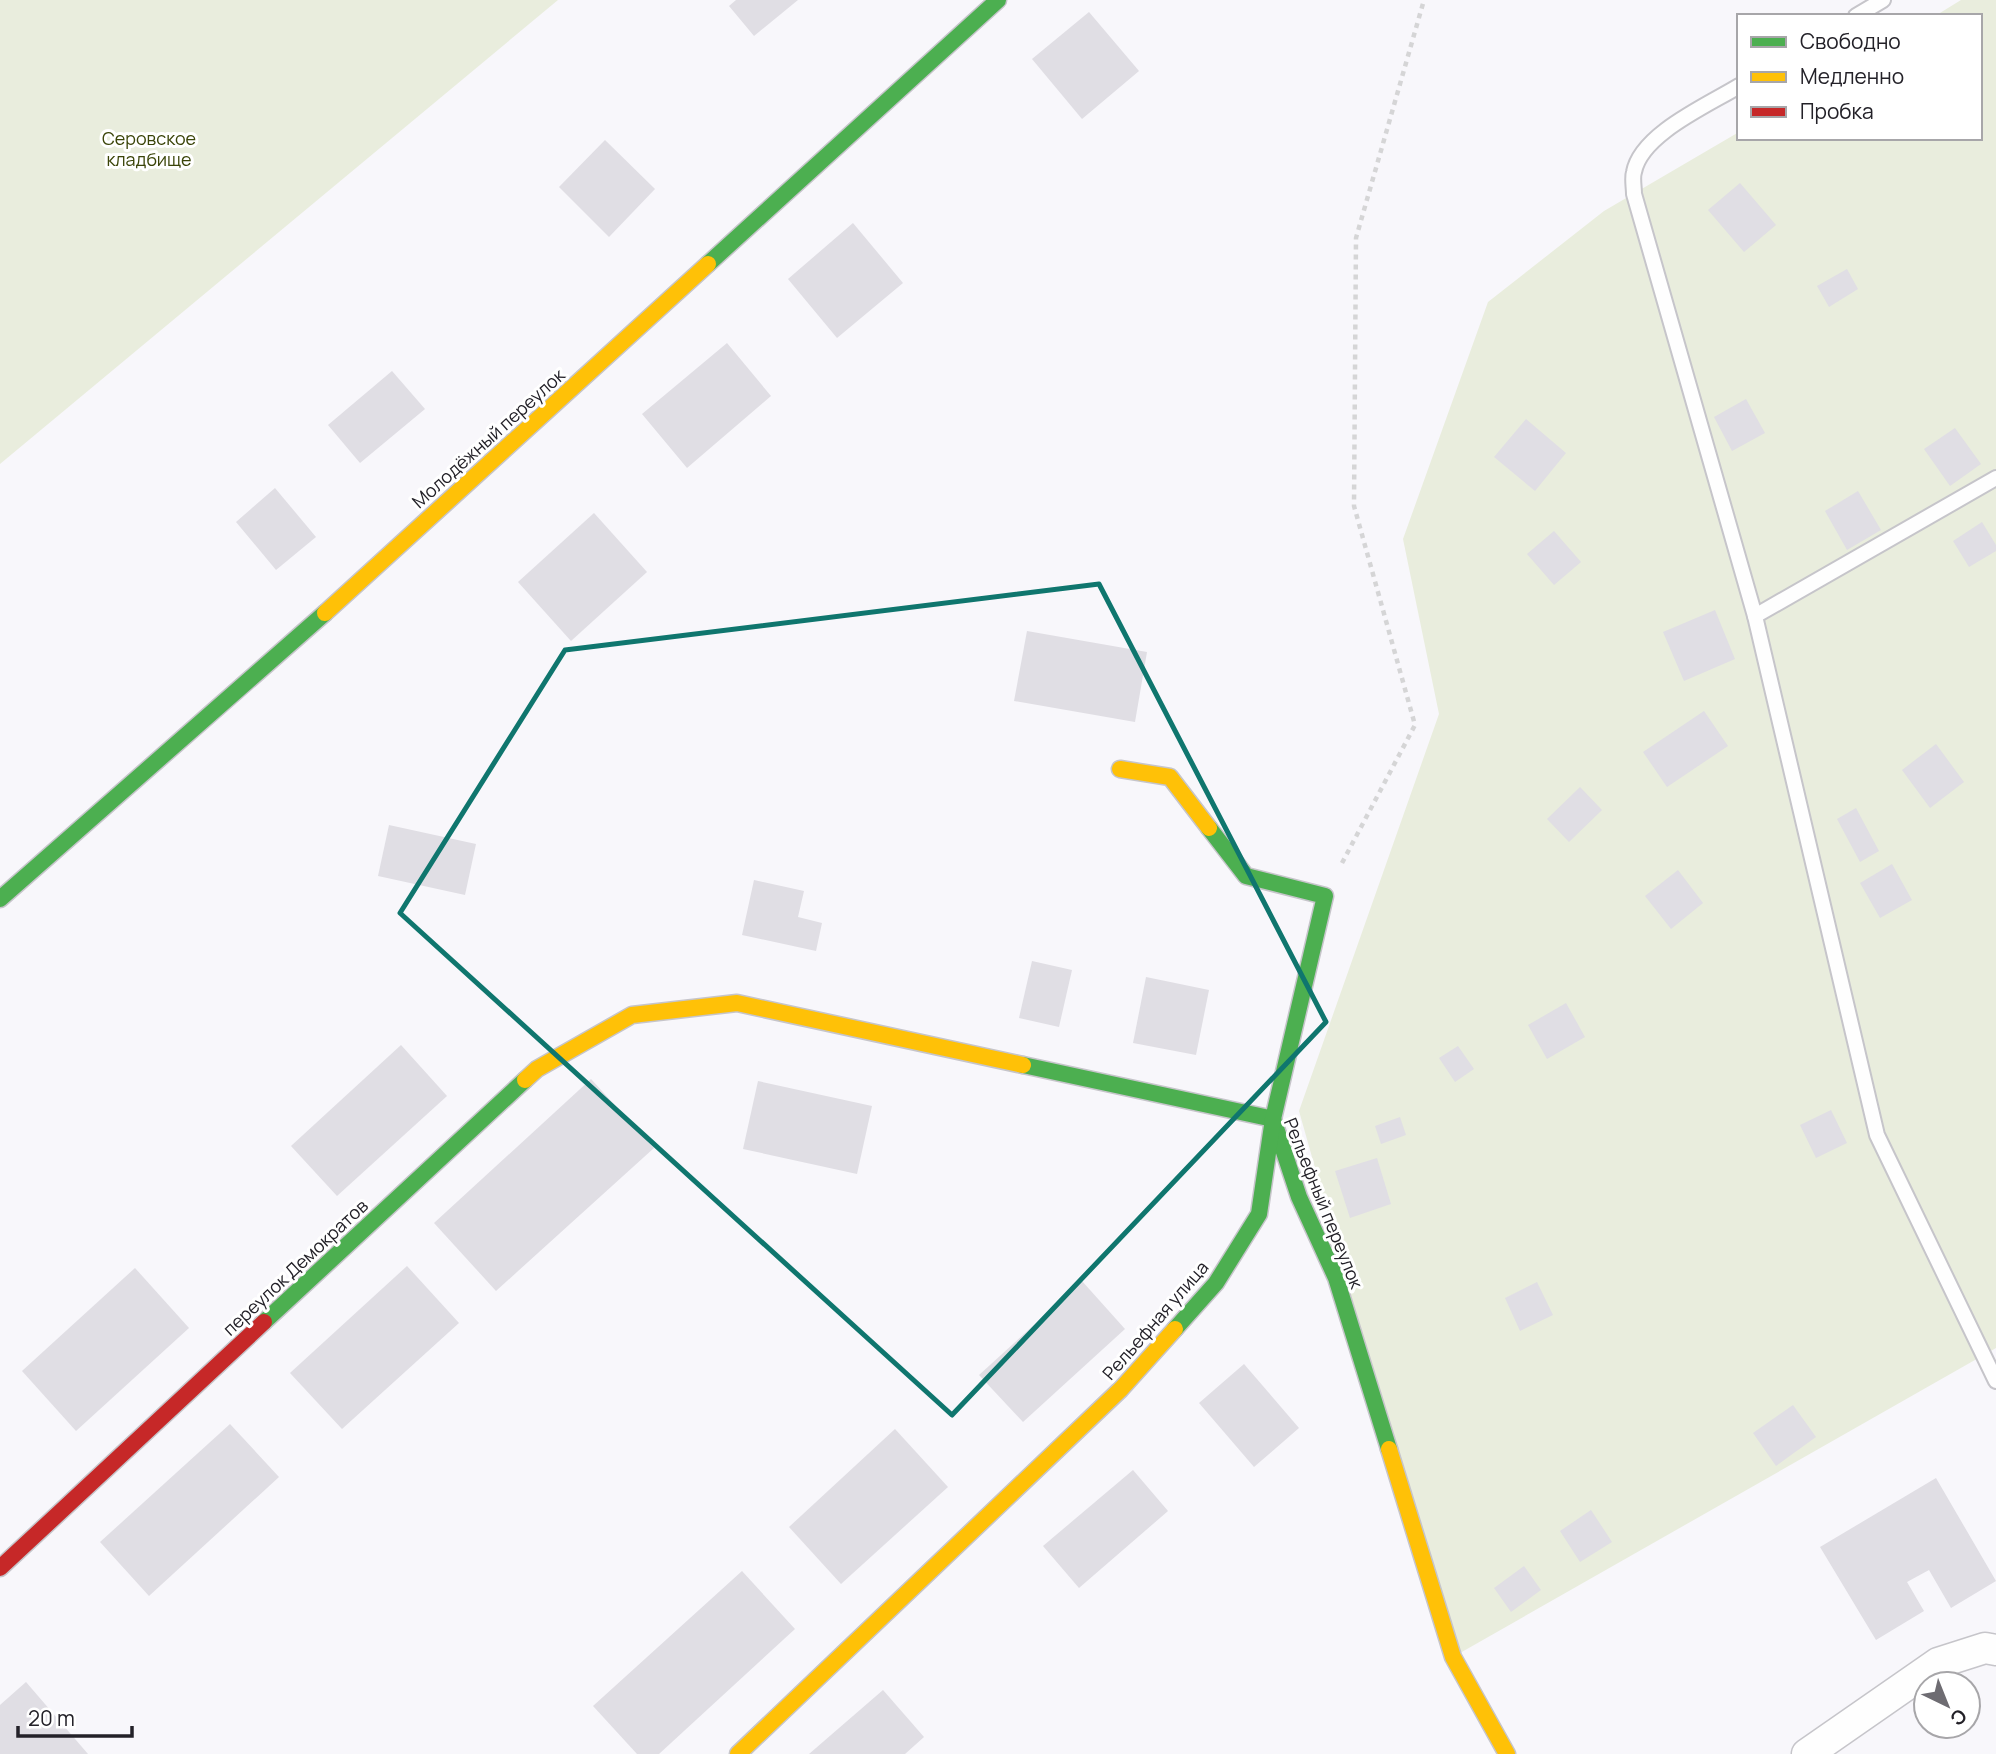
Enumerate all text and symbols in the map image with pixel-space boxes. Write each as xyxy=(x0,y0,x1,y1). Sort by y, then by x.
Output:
legend xyxy=(1737,14,1982,140)
text: Свободно xyxy=(1800,27,1901,55)
text: Медленно xyxy=(1800,62,1904,90)
text: Пробка xyxy=(1800,97,1874,125)
park label: Серовское кладбище xyxy=(102,126,196,171)
street label: Молодёжный переулок xyxy=(407,362,570,513)
street label: Рельефный переулок xyxy=(1279,1114,1370,1293)
street label: переулок Демократов xyxy=(217,1193,373,1341)
street label: Рельефная улица xyxy=(1097,1256,1213,1384)
north arrow xyxy=(1912,1670,1982,1740)
scale bar xyxy=(18,1694,131,1738)
text: С xyxy=(1945,1703,1973,1732)
text: 20 m xyxy=(28,1704,75,1732)

